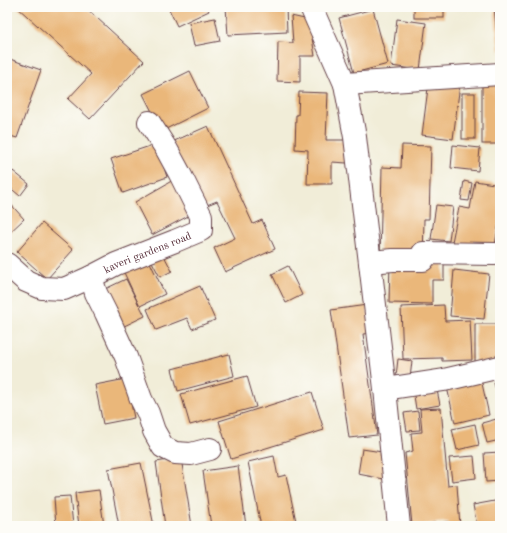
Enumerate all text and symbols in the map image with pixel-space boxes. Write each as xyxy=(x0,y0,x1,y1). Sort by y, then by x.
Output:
street label: kaveri gardens road xyxy=(102,231,193,276)

